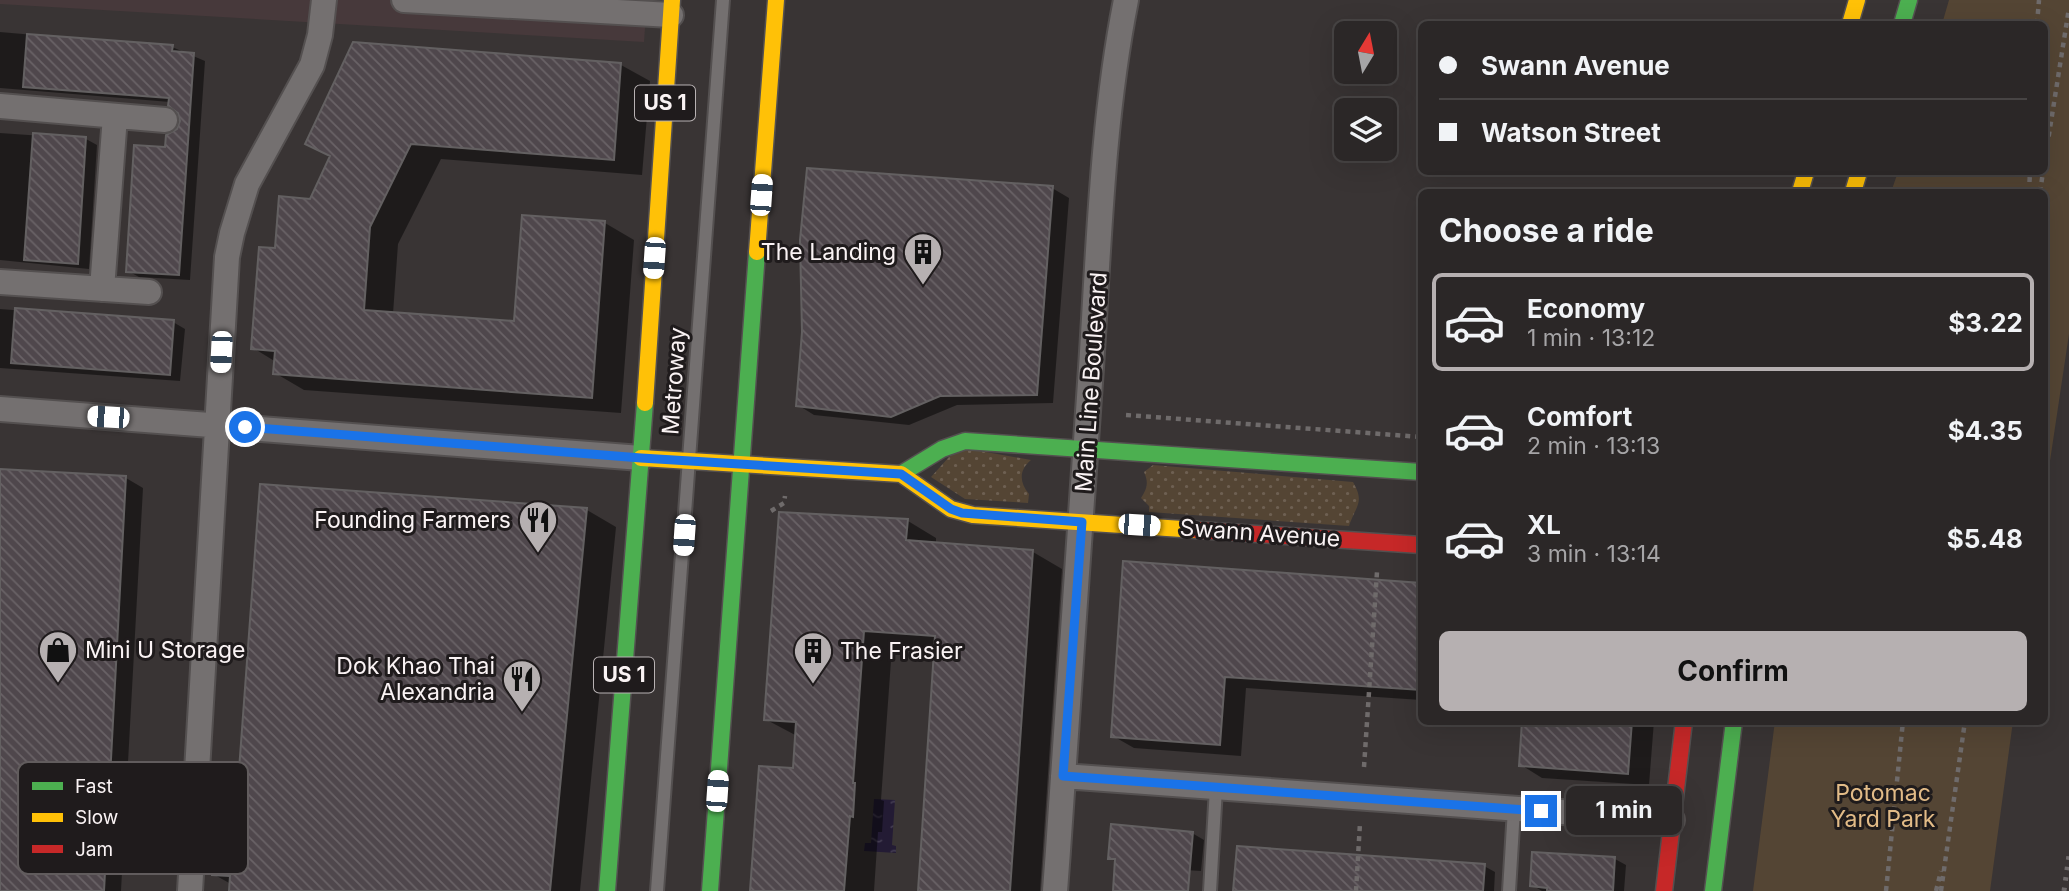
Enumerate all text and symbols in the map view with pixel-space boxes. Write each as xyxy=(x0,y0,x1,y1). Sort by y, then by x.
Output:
north arrow xyxy=(1334,21,1396,84)
map controls xyxy=(1334,21,1397,161)
text: Swann Avenue xyxy=(1481,50,1670,81)
road number: US 1 xyxy=(635,86,695,120)
button: layers xyxy=(1334,98,1397,161)
text: Watson Street xyxy=(1481,117,1661,148)
car xyxy=(750,173,773,217)
text: Choose a ride xyxy=(1439,211,1654,250)
building icon: The Landing xyxy=(902,231,944,286)
car xyxy=(643,236,666,280)
place label: The Landing xyxy=(761,238,896,266)
street label: Main Line Boulevard xyxy=(1069,271,1113,493)
icon: car xyxy=(1443,291,1506,354)
text: Economy xyxy=(1527,293,1645,324)
text: $3.22 xyxy=(1948,307,2023,338)
text: 1 min · 13:12 xyxy=(1527,324,1655,352)
street label: Metroway xyxy=(656,326,692,436)
car xyxy=(210,330,233,374)
icon: car xyxy=(1443,399,1506,462)
text: Comfort xyxy=(1527,401,1632,432)
car xyxy=(87,405,130,429)
route start xyxy=(229,411,261,443)
text: $4.35 xyxy=(1948,415,2023,446)
text: 2 min · 13:13 xyxy=(1527,432,1660,460)
restaurant icon: Founding Farmers xyxy=(517,499,559,554)
place label: Founding Farmers xyxy=(314,506,511,534)
icon: car xyxy=(1443,507,1506,570)
text: XL xyxy=(1527,509,1561,540)
car xyxy=(673,513,696,557)
car xyxy=(1118,513,1161,537)
street label: Swann Avenue xyxy=(1179,513,1341,553)
text: $5.48 xyxy=(1947,523,2023,554)
text: 3 min · 13:14 xyxy=(1527,540,1661,568)
shop icon: Mini U Storage xyxy=(37,629,79,684)
building icon: The Frasier xyxy=(792,630,834,685)
button: Confirm xyxy=(1439,631,2027,711)
place label: Mini U Storage xyxy=(85,636,246,664)
place label: The Frasier xyxy=(840,637,963,665)
place label: Dok Khao Thai Alexandria xyxy=(336,652,495,706)
restaurant icon: Dok Khao Thai Alexandria xyxy=(501,658,543,713)
road number: US 1 xyxy=(594,658,654,692)
legend xyxy=(18,762,248,874)
car xyxy=(706,769,729,813)
text: Fast xyxy=(75,775,113,798)
park label: Potomac Yard Park xyxy=(1831,779,1936,833)
callout: 1 min xyxy=(1566,786,1681,836)
route end xyxy=(1525,795,1557,827)
text: 1 min xyxy=(1596,796,1652,824)
text: Slow xyxy=(75,806,118,829)
text: Jam xyxy=(75,838,113,861)

